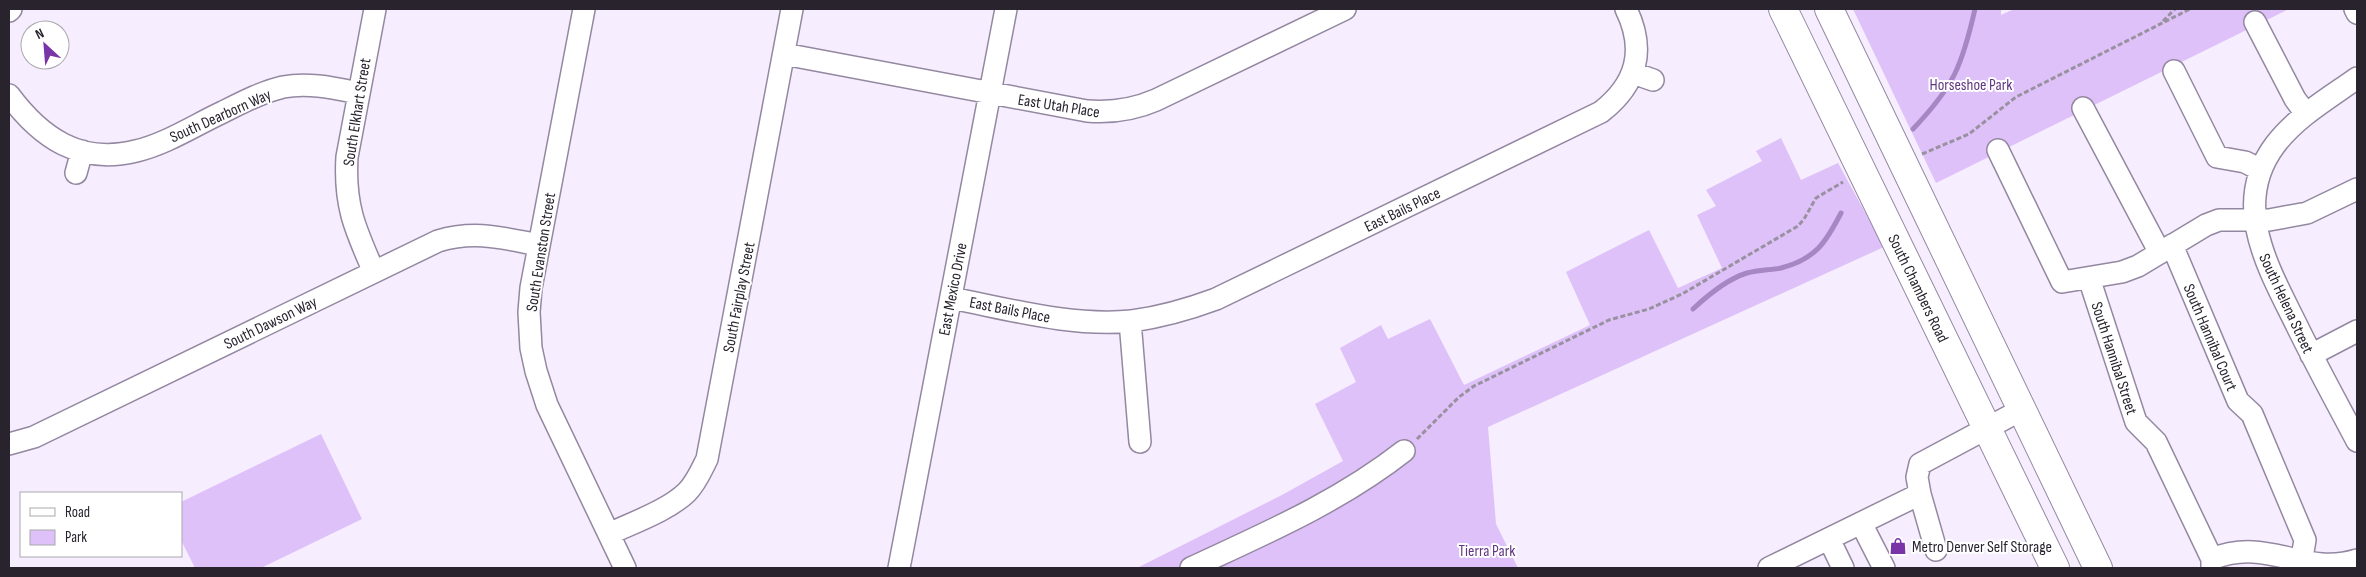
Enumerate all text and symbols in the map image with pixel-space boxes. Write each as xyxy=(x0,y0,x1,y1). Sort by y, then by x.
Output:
north arrow xyxy=(20,20,70,70)
text: N xyxy=(32,24,47,43)
street label: South Elkhart Street xyxy=(340,57,375,168)
park label: Horseshoe Park xyxy=(1930,76,2012,95)
street label: South Dearborn Way xyxy=(167,86,274,147)
street label: East Utah Place xyxy=(1016,91,1101,122)
street label: East Bails Place xyxy=(1362,184,1444,237)
street label: South Evanston Street xyxy=(523,191,560,313)
street label: South Chambers Road xyxy=(1883,232,1952,346)
street label: South Fairplay Street xyxy=(719,240,760,354)
street label: East Mexico Drive xyxy=(935,241,972,337)
street label: South Helena Street xyxy=(2254,251,2317,357)
street label: South Hannibal Court xyxy=(2179,281,2241,394)
street label: South Dawson Way xyxy=(221,293,320,354)
street label: East Bails Place xyxy=(968,293,1052,328)
street label: South Hannibal Street xyxy=(2086,300,2141,417)
legend xyxy=(20,492,182,557)
text: Road xyxy=(65,503,90,522)
text: Park xyxy=(65,528,87,547)
shop icon: Metro Denver Self Storage xyxy=(1888,536,1908,556)
place label: Metro Denver Self Storage xyxy=(1912,538,2052,557)
park label: Tierra Park xyxy=(1459,542,1515,561)

